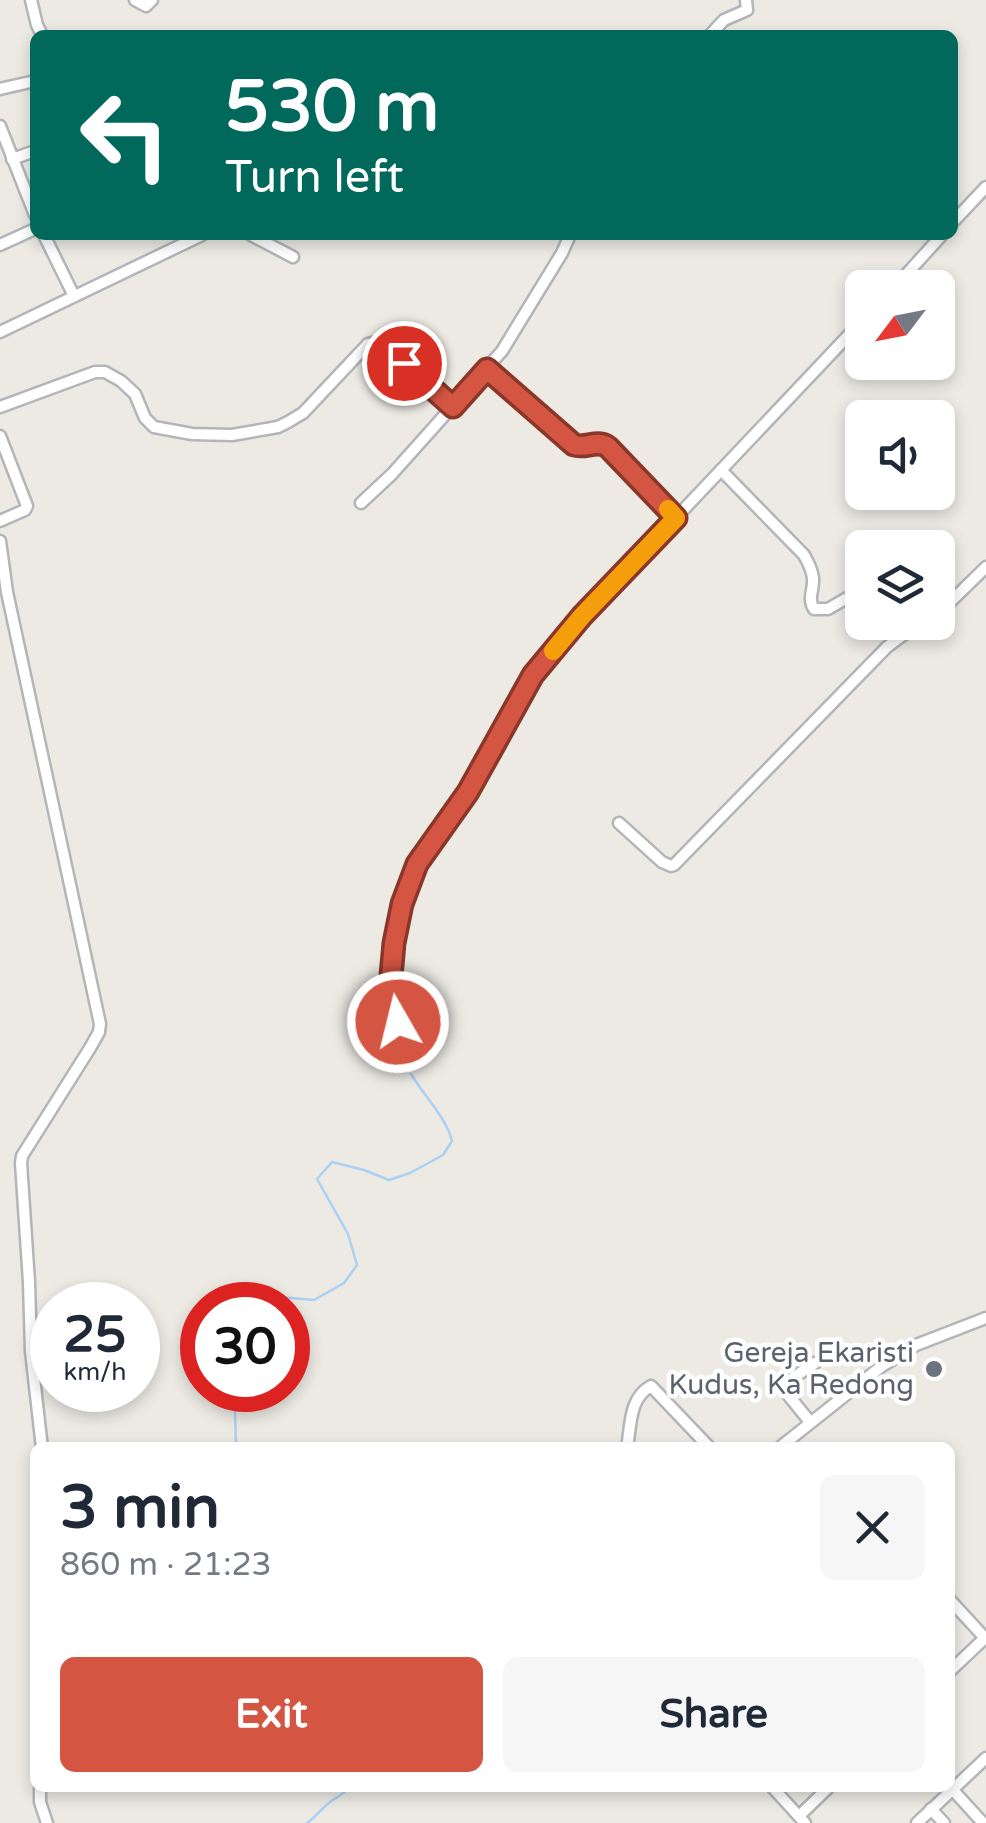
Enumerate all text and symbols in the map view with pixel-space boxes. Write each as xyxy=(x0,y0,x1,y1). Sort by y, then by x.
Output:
text: 530 m xyxy=(225,66,439,150)
icon: left xyxy=(60,70,190,200)
text: Turn left xyxy=(225,151,404,205)
north arrow xyxy=(845,270,955,380)
map controls xyxy=(845,270,955,640)
pin xyxy=(362,321,447,406)
icon: arrive xyxy=(377,336,432,391)
button: sound xyxy=(845,400,955,510)
button: layers xyxy=(845,530,955,640)
position arrow xyxy=(346,970,450,1074)
speed limit sign: 30 xyxy=(180,1282,310,1412)
text: 25 xyxy=(64,1305,126,1365)
place label: Gereja Ekaristi Kudus, Ka Redong xyxy=(668,1336,914,1402)
text: km/h xyxy=(64,1357,126,1387)
marker: Gereja Ekaristi Kudus, Ka Redong xyxy=(923,1358,945,1380)
text: 3 min xyxy=(60,1472,220,1544)
button: close xyxy=(820,1475,925,1580)
text: 860 m · 21:23 xyxy=(60,1546,272,1584)
button: Exit xyxy=(60,1657,483,1772)
button: Share xyxy=(503,1657,925,1772)

